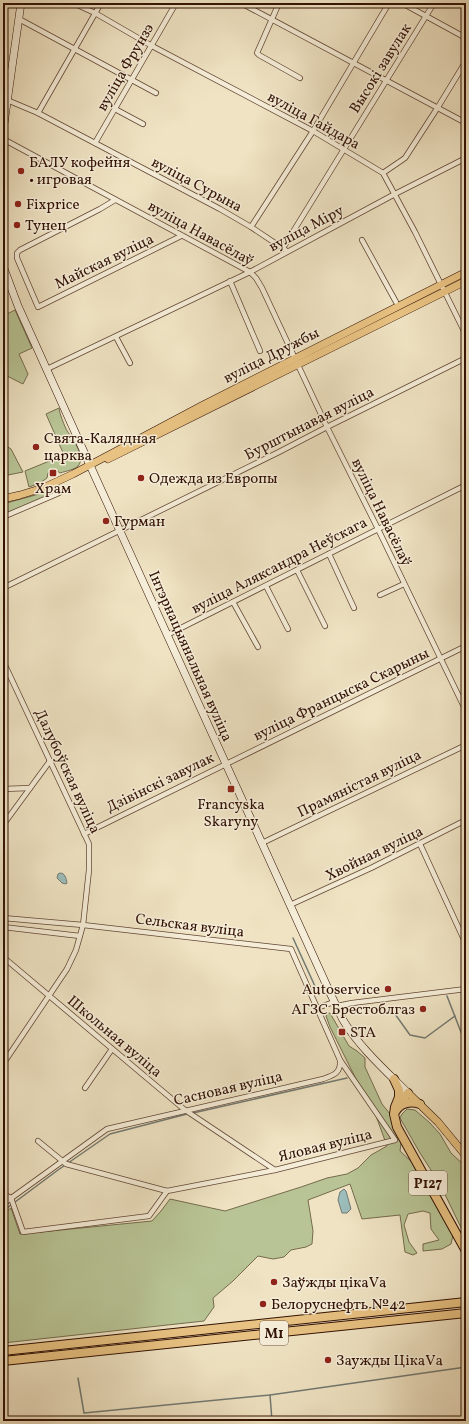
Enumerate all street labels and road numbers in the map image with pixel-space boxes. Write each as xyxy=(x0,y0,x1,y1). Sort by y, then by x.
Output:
street label: вуліца Фрунзэ xyxy=(93,20,160,116)
street label: Высокі завулак xyxy=(345,20,417,118)
street label: вуліца Гайдара xyxy=(263,87,363,155)
street label: вуліца Сурына xyxy=(147,153,245,218)
street label: вуліца Навасёлаў xyxy=(144,197,257,272)
street label: вуліца Міру xyxy=(265,201,348,258)
street label: Майская вуліца xyxy=(52,229,158,295)
street label: вуліца Дружбы xyxy=(220,323,324,390)
street label: Бурштынавая вуліца xyxy=(241,382,378,466)
street label: вуліца Навасёлаў xyxy=(345,455,416,570)
street label: вуліца Аляксандра Неўскага xyxy=(188,513,371,620)
street label: Інтэрнацыянальная вуліца xyxy=(142,568,237,746)
street label: вуліца Францыска Скарыны xyxy=(250,643,433,747)
street label: Далубоўская вуліца xyxy=(29,706,105,837)
street label: Прамяністая вуліца xyxy=(294,745,425,824)
street label: Дзівінскі завулак xyxy=(103,748,218,819)
street label: Хвойная вуліца xyxy=(322,822,427,887)
street label: Сельская вуліца xyxy=(134,909,245,944)
street label: Школьная вуліца xyxy=(62,991,166,1083)
street label: Сасновая вуліца xyxy=(172,1067,285,1112)
street label: Яловая вуліца xyxy=(276,1125,374,1168)
road number: Р127 xyxy=(409,1171,447,1195)
road number: М1 xyxy=(260,1321,288,1345)

